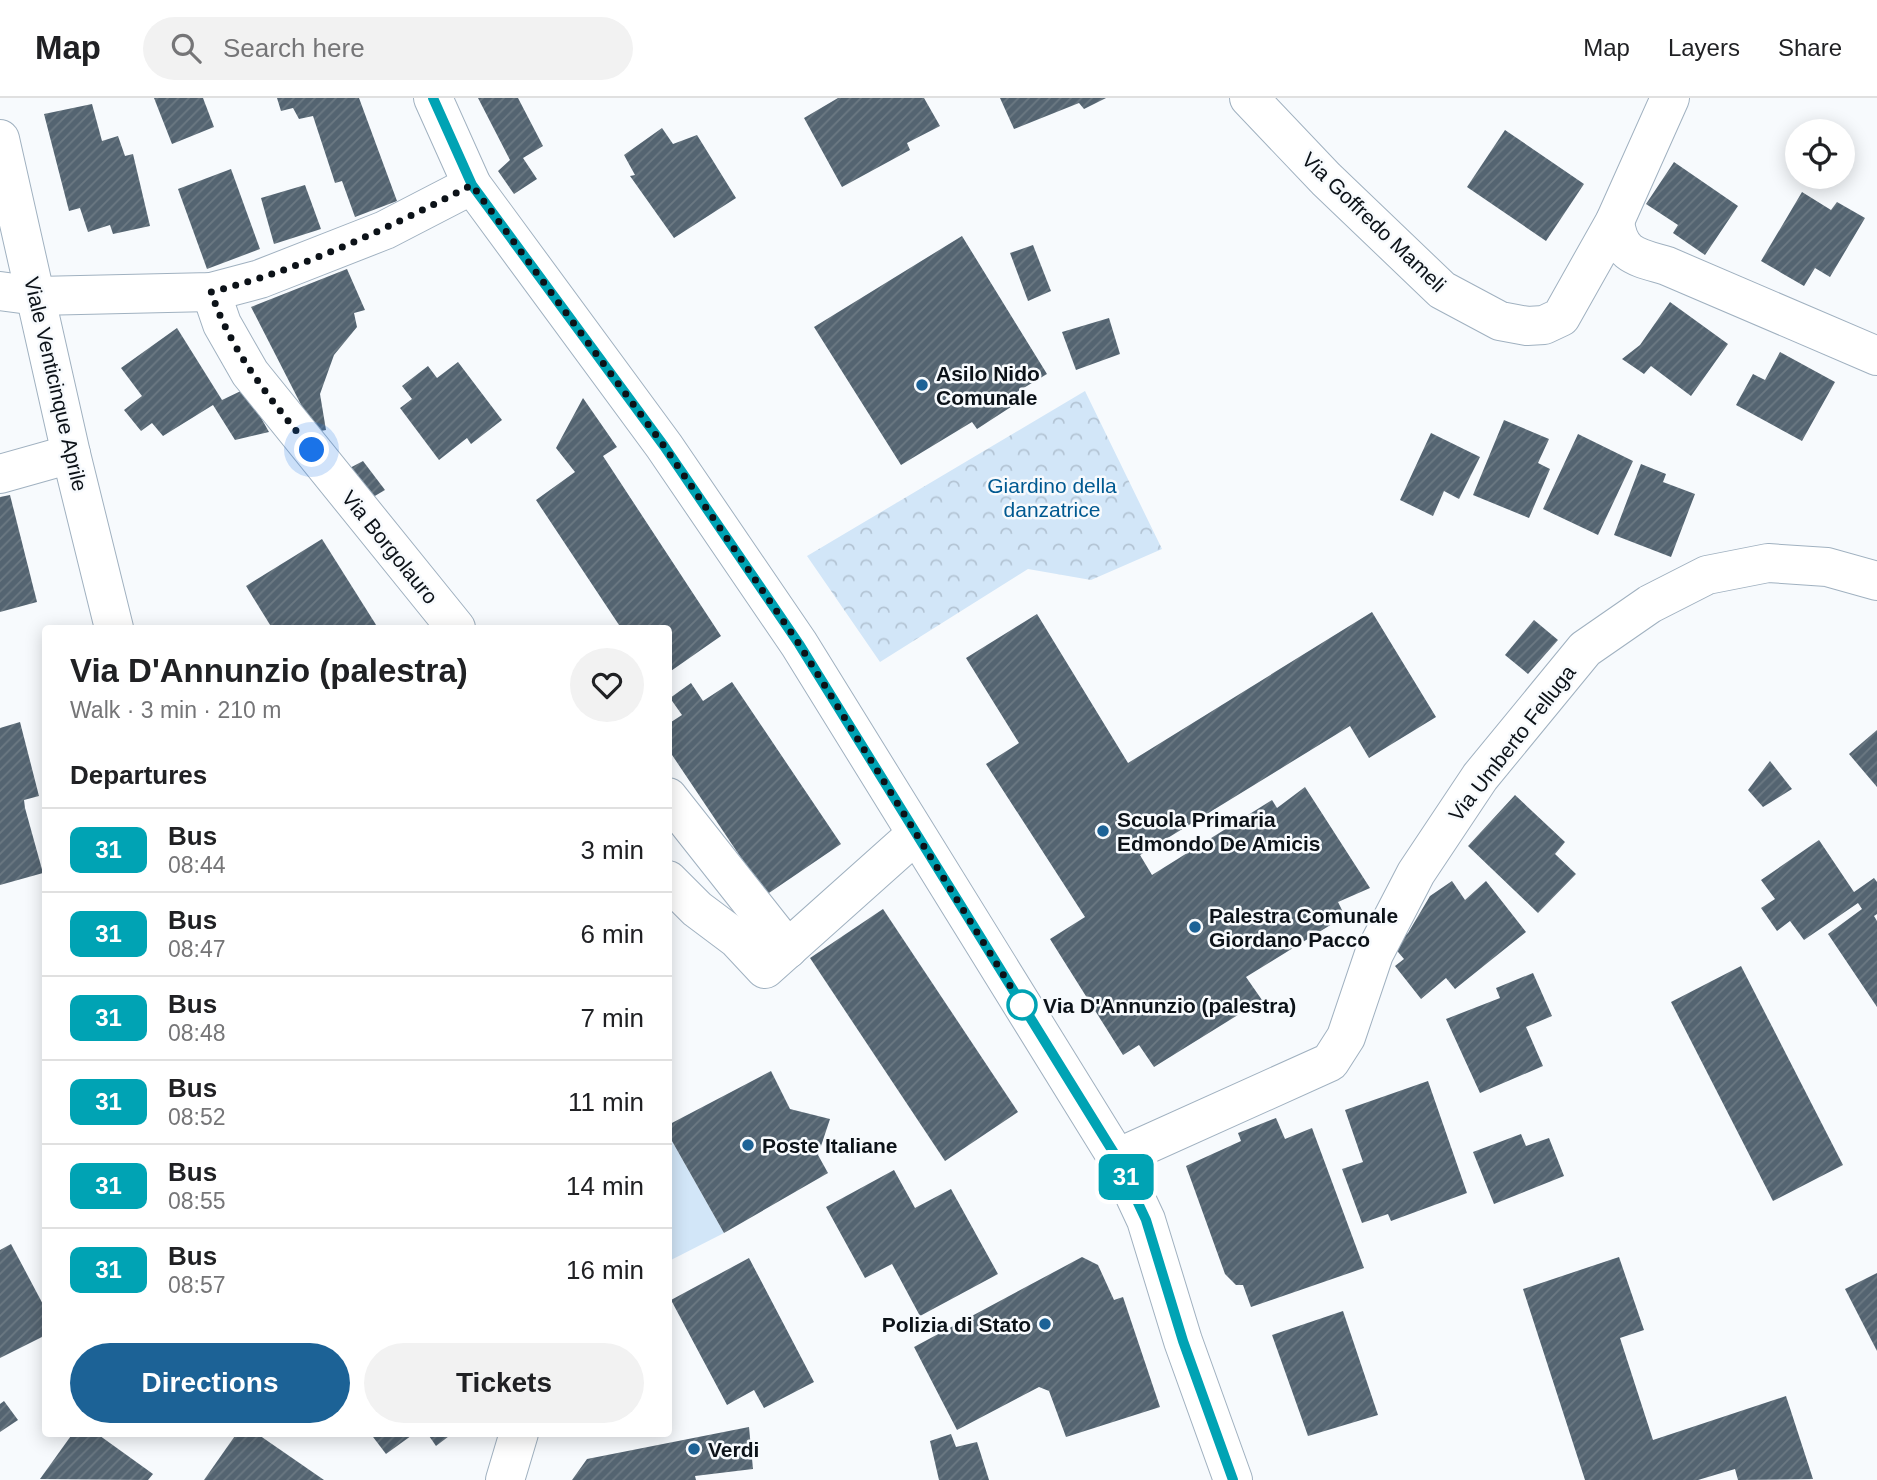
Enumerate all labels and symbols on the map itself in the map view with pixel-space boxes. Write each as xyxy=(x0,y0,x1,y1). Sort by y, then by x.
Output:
street label: Via Goffredo Mameli xyxy=(1297,148,1451,296)
street label: Viale Venticinque Aprile xyxy=(20,275,92,493)
place label: Asilo Nido Comunale xyxy=(936,362,1040,409)
marker: Asilo Nido Comunale xyxy=(914,377,930,393)
your location xyxy=(294,432,329,467)
park label: Giardino della danzatrice xyxy=(987,474,1117,521)
street label: Via Borgolauro xyxy=(337,486,443,608)
street label: Via Umberto Felluga xyxy=(1444,660,1580,825)
place label: Scuola Primaria Edmondo De Amicis xyxy=(1117,808,1320,855)
marker: Scuola Primaria Edmondo De Amicis xyxy=(1095,823,1111,839)
place label: Palestra Comunale Giordano Pacco xyxy=(1209,904,1398,951)
marker: Palestra Comunale Giordano Pacco xyxy=(1187,919,1203,935)
marker: Via D'Annunzio (palestra) xyxy=(1007,990,1037,1020)
place label: Via D'Annunzio (palestra) xyxy=(1043,994,1296,1017)
place label: Poste Italiane xyxy=(762,1134,897,1157)
marker: Poste Italiane xyxy=(740,1137,756,1153)
line badge: 31 xyxy=(1094,1154,1158,1200)
place label: Polizia di Stato xyxy=(882,1313,1031,1336)
marker: Polizia di Stato xyxy=(1037,1316,1053,1332)
place label: Verdi xyxy=(708,1438,759,1461)
marker: Verdi xyxy=(686,1441,702,1457)

